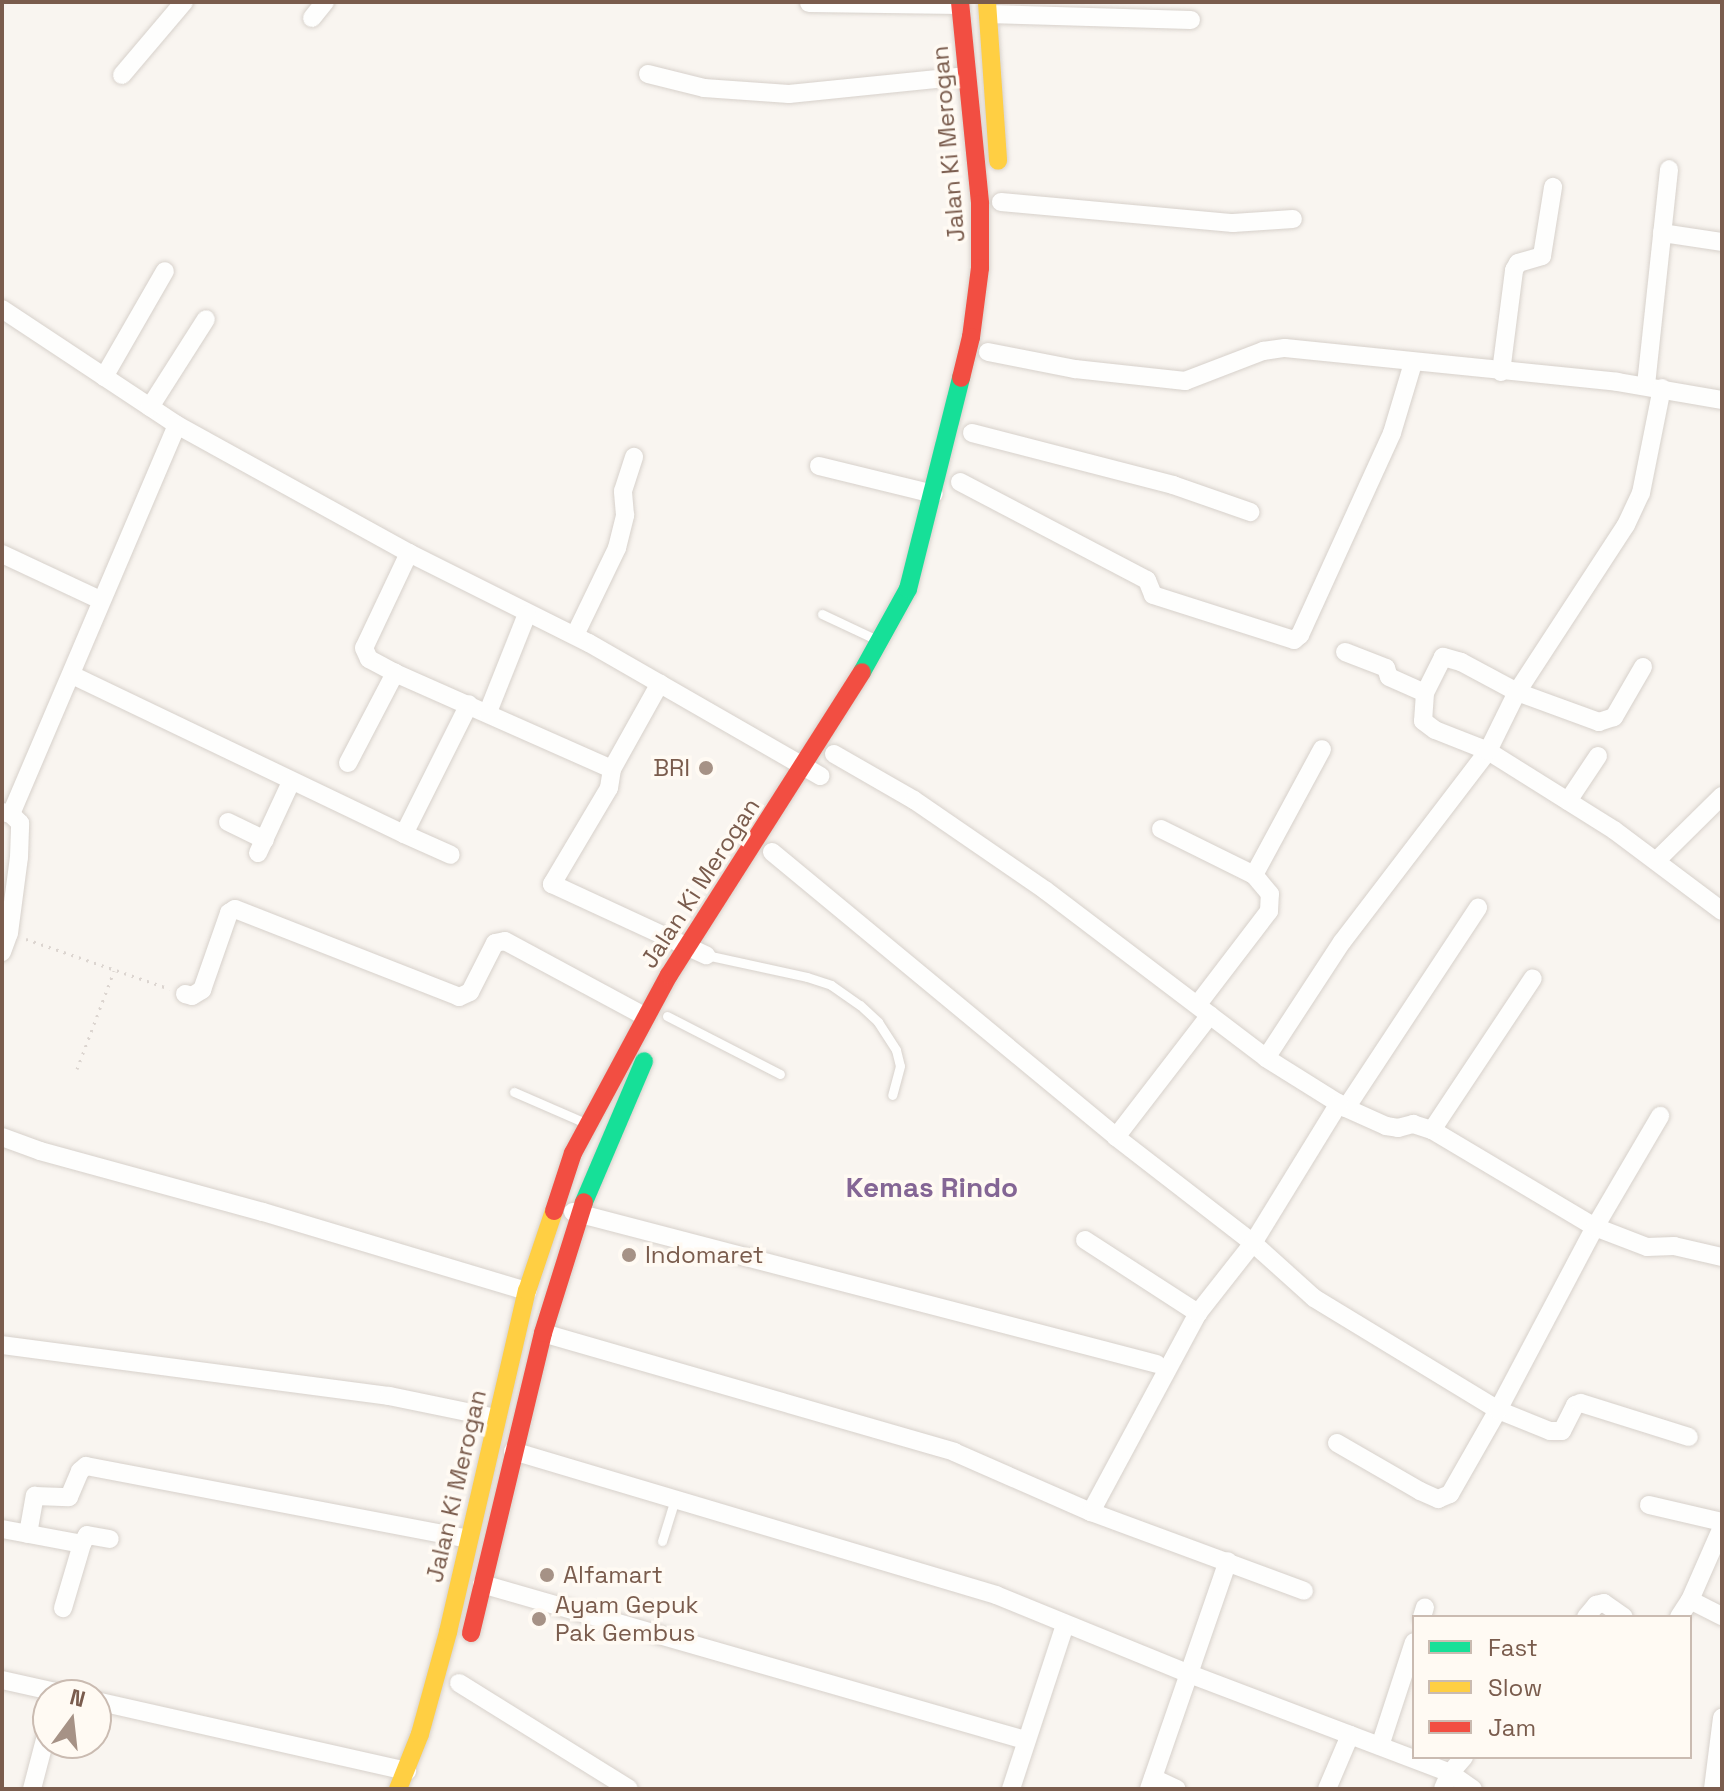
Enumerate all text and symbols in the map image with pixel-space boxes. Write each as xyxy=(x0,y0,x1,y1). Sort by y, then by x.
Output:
street label: Jalan Ki Merogan xyxy=(925,45,971,243)
place label: BRI xyxy=(653,754,690,782)
marker: BRI xyxy=(697,759,715,777)
street label: Jalan Ki Merogan xyxy=(634,793,766,973)
district label: Kemas Rindo xyxy=(846,1170,1018,1204)
place label: Indomaret xyxy=(645,1241,764,1269)
marker: Indomaret xyxy=(620,1246,638,1264)
street label: Jalan Ki Merogan xyxy=(420,1387,492,1585)
place label: Alfamart xyxy=(563,1561,663,1589)
marker: Alfamart xyxy=(538,1566,556,1584)
place label: Ayam Gepuk Pak Gembus xyxy=(555,1591,699,1647)
marker: Ayam Gepuk Pak Gembus xyxy=(530,1610,548,1628)
legend xyxy=(1412,1615,1692,1759)
text: Fast xyxy=(1488,1632,1538,1663)
text: Slow xyxy=(1488,1672,1542,1703)
north arrow xyxy=(32,1679,112,1759)
text: N xyxy=(67,1682,88,1713)
text: Jam xyxy=(1488,1712,1536,1743)

